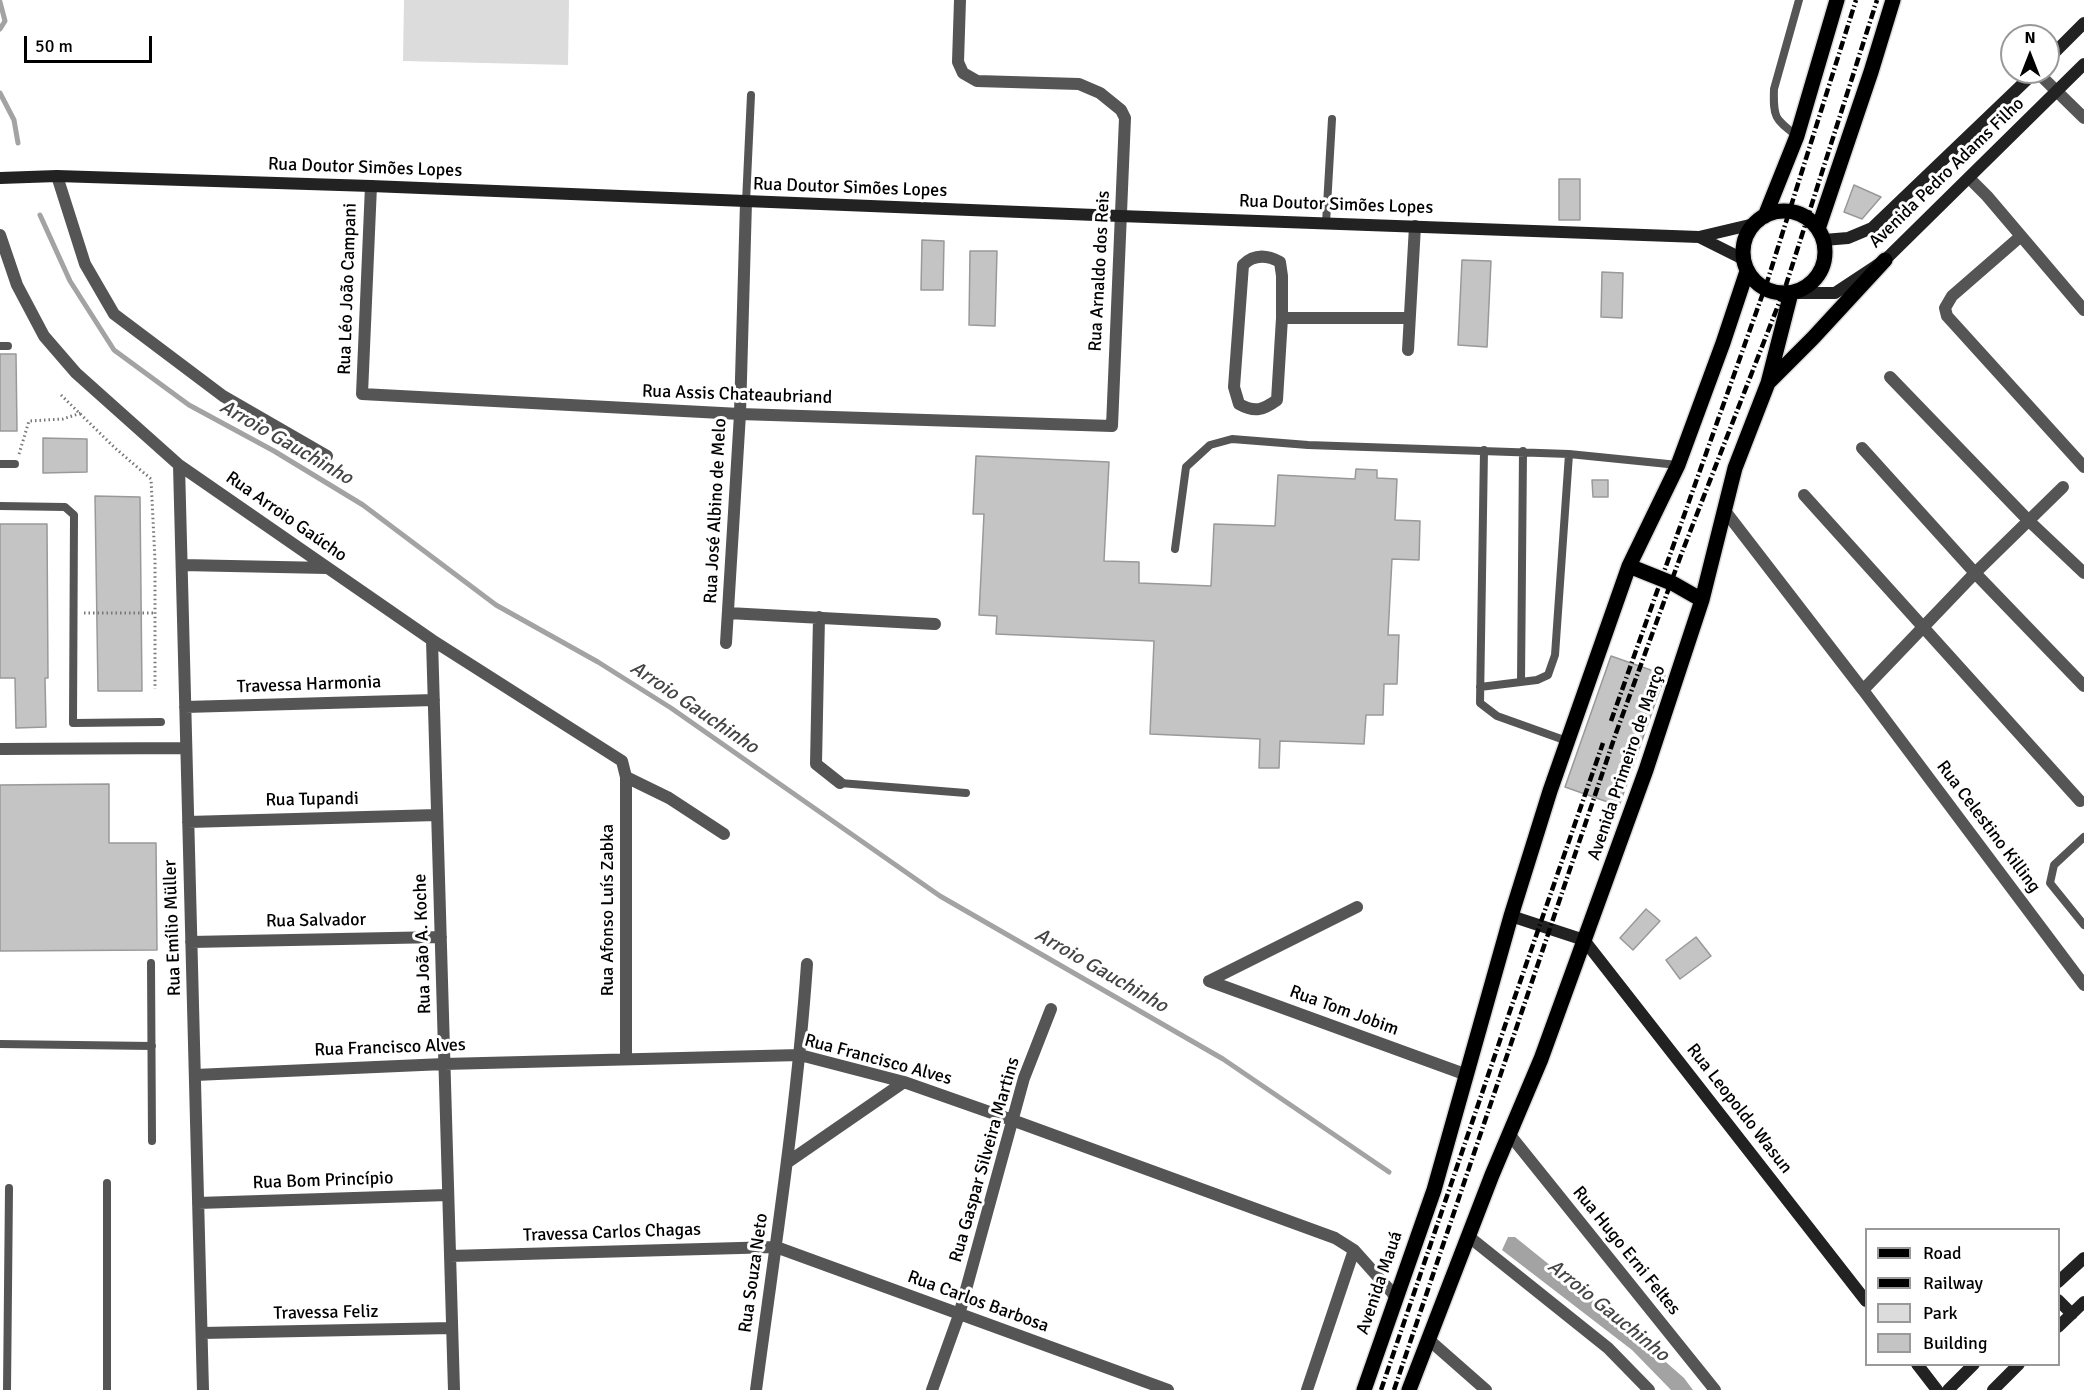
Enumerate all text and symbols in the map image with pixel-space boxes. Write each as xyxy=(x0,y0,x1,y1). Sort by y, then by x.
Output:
scale bar xyxy=(27,24,154,62)
north arrow xyxy=(2000,24,2060,84)
text: N xyxy=(2024,28,2036,48)
text: 50 m xyxy=(35,35,73,57)
street label: Avenida Pedro Adams Filho xyxy=(1865,93,2029,253)
street label: Rua Doutor Simões Lopes xyxy=(267,154,463,182)
street label: Rua Doutor Simões Lopes xyxy=(752,174,948,202)
street label: Rua Arnaldo dos Reis xyxy=(1085,190,1115,352)
street label: Rua Doutor Simões Lopes xyxy=(1238,191,1434,219)
street label: Rua Léo João Campani xyxy=(334,203,362,375)
street label: Rua Assis Chateaubriand xyxy=(642,381,832,409)
water label: Arroio Gauchinho xyxy=(215,395,357,491)
street label: Rua José Albino de Melo xyxy=(700,418,732,604)
street label: Rua Arroio Gaúcho xyxy=(221,467,351,567)
water label: Arroio Gauchinho xyxy=(626,656,762,760)
street label: Avenida Primeiro de Março xyxy=(1583,663,1671,863)
street label: Travessa Harmonia xyxy=(236,672,382,698)
street label: Rua Celestino Killing xyxy=(1931,757,2045,897)
street label: Rua Tupandi xyxy=(265,788,359,812)
street label: Rua Afonso Luís Zabka xyxy=(597,824,619,996)
street label: Rua Emílio Müller xyxy=(160,859,186,997)
street label: Rua João A. Koche xyxy=(410,873,436,1015)
street label: Rua Salvador xyxy=(266,909,366,933)
water label: Arroio Gauchinho xyxy=(1030,923,1172,1019)
street label: Rua Tom Jobim xyxy=(1286,981,1402,1041)
street label: Rua Francisco Alves xyxy=(802,1030,954,1090)
street label: Rua Francisco Alves xyxy=(314,1035,466,1061)
street label: Rua Leopoldo Wasun xyxy=(1682,1040,1796,1178)
street label: Rua Gaspar Silveira Martins xyxy=(945,1055,1025,1265)
street label: Rua Bom Princípio xyxy=(252,1168,394,1194)
street label: Rua Hugo Erni Feltes xyxy=(1567,1182,1685,1320)
street label: Rua Souza Neto xyxy=(735,1212,773,1334)
street label: Travessa Carlos Chagas xyxy=(523,1219,701,1247)
legend xyxy=(1865,1228,2060,1366)
street label: Avenida Mauá xyxy=(1352,1229,1408,1337)
text: Road xyxy=(1923,1242,1962,1264)
water label: Arroio Gauchinho xyxy=(1543,1255,1673,1367)
street label: Rua Carlos Barbosa xyxy=(904,1266,1052,1338)
text: Railway xyxy=(1923,1272,1983,1294)
street label: Travessa Feliz xyxy=(273,1301,379,1325)
text: Park xyxy=(1923,1302,1958,1324)
text: Building xyxy=(1923,1332,1987,1354)

